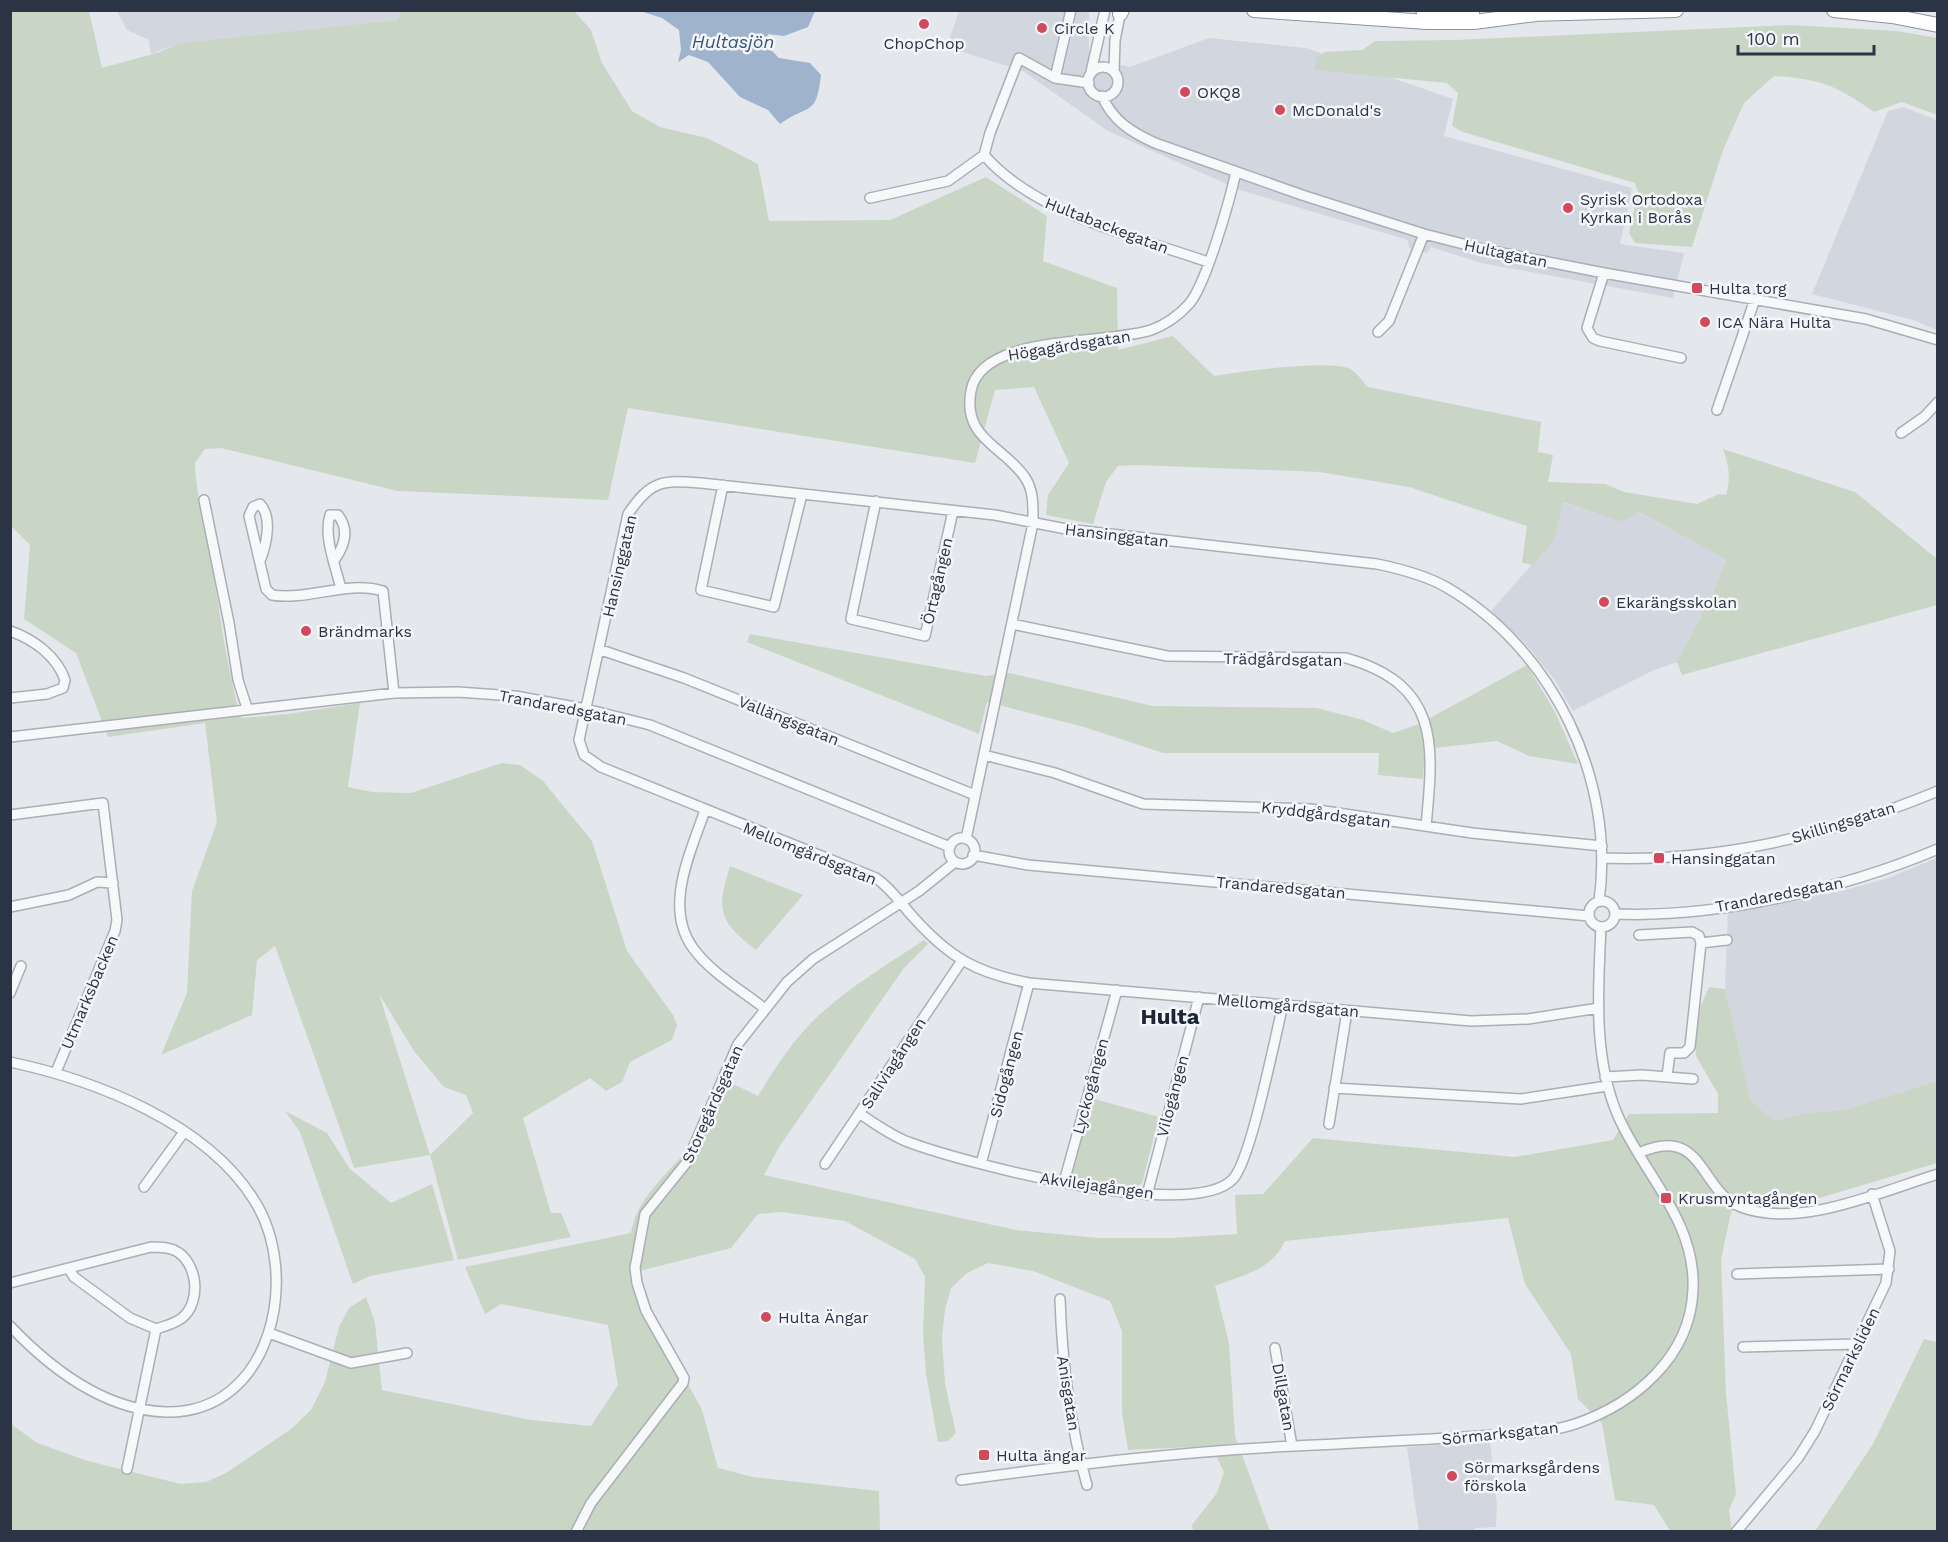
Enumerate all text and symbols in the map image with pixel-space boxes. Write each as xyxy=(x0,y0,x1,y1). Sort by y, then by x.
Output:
marker: ChopChop xyxy=(917,17,931,31)
scale bar xyxy=(1738,18,1874,56)
place label: Circle K xyxy=(1054,19,1115,38)
marker: Circle K xyxy=(1035,21,1049,35)
text: 100 m xyxy=(1747,28,1800,49)
water label: Hultasjön xyxy=(692,31,774,52)
place label: ChopChop xyxy=(883,34,965,53)
place label: OKQ8 xyxy=(1197,83,1241,102)
marker: OKQ8 xyxy=(1178,85,1192,99)
place label: McDonald's xyxy=(1292,101,1382,120)
marker: McDonald's xyxy=(1273,103,1287,117)
place label: Syrisk Ortodoxa Kyrkan i Borås xyxy=(1580,190,1702,227)
street label: Hultabackegatan xyxy=(1042,193,1171,258)
marker: Syrisk Ortodoxa Kyrkan i Borås xyxy=(1561,201,1575,215)
street label: Hultagatan xyxy=(1462,235,1549,272)
place label: Hulta torg xyxy=(1709,279,1787,298)
marker: Hulta torg xyxy=(1690,281,1704,295)
place label: ICA Nära Hulta xyxy=(1717,313,1831,332)
marker: ICA Nära Hulta xyxy=(1698,315,1712,329)
street label: Högagärdsgatan xyxy=(1006,326,1132,365)
street label: Hansinggatan xyxy=(598,513,641,619)
street label: Hansinggatan xyxy=(1064,520,1170,551)
street label: Örtagången xyxy=(918,536,957,627)
place label: Ekarängsskolan xyxy=(1616,593,1737,612)
marker: Ekarängsskolan xyxy=(1597,595,1611,609)
place label: Brändmarks xyxy=(318,622,412,641)
marker: Brändmarks xyxy=(299,624,313,638)
street label: Trädgårdsgatan xyxy=(1223,649,1343,670)
street label: Trandaredsgatan xyxy=(497,686,628,729)
street label: Vallängsgatan xyxy=(736,692,842,749)
street label: Kryddgårdsgatan xyxy=(1260,797,1392,832)
street label: Skillingsgatan xyxy=(1789,798,1897,847)
street label: Mellomgårdsgatan xyxy=(740,818,879,889)
place label: Hansinggatan xyxy=(1671,849,1776,868)
marker: Hansinggatan xyxy=(1652,851,1666,865)
street label: Trandaredsgatan xyxy=(1215,872,1346,903)
street label: Trandaredsgatan xyxy=(1714,873,1845,916)
street label: Utmarksbacken xyxy=(57,932,122,1052)
street label: Mellomgårdsgatan xyxy=(1216,990,1360,1021)
district label: Hulta xyxy=(1140,1004,1200,1029)
street label: Saliviagången xyxy=(857,1014,930,1113)
street label: Sidogången xyxy=(986,1029,1027,1120)
street label: Lyckogången xyxy=(1069,1036,1112,1136)
street label: Storegårdsgatan xyxy=(678,1042,747,1166)
street label: Vilogången xyxy=(1152,1053,1193,1139)
street label: Akvilejagången xyxy=(1039,1168,1155,1203)
place label: Krusmyntagången xyxy=(1678,1189,1817,1208)
marker: Krusmyntagången xyxy=(1659,1191,1673,1205)
street label: Sörmarksliden xyxy=(1817,1304,1884,1414)
place label: Hulta Ängar xyxy=(778,1308,869,1327)
marker: Hulta Ängar xyxy=(759,1310,773,1324)
street label: Anisgatan xyxy=(1053,1354,1084,1432)
street label: Dillgatan xyxy=(1268,1362,1299,1432)
street label: Sörmarksgatan xyxy=(1441,1418,1559,1449)
place label: Hulta ängar xyxy=(996,1446,1086,1465)
marker: Hulta ängar xyxy=(977,1448,991,1462)
place label: Sörmarksgårdens förskola xyxy=(1464,1458,1600,1495)
marker: Sörmarksgårdens förskola xyxy=(1445,1469,1459,1483)

